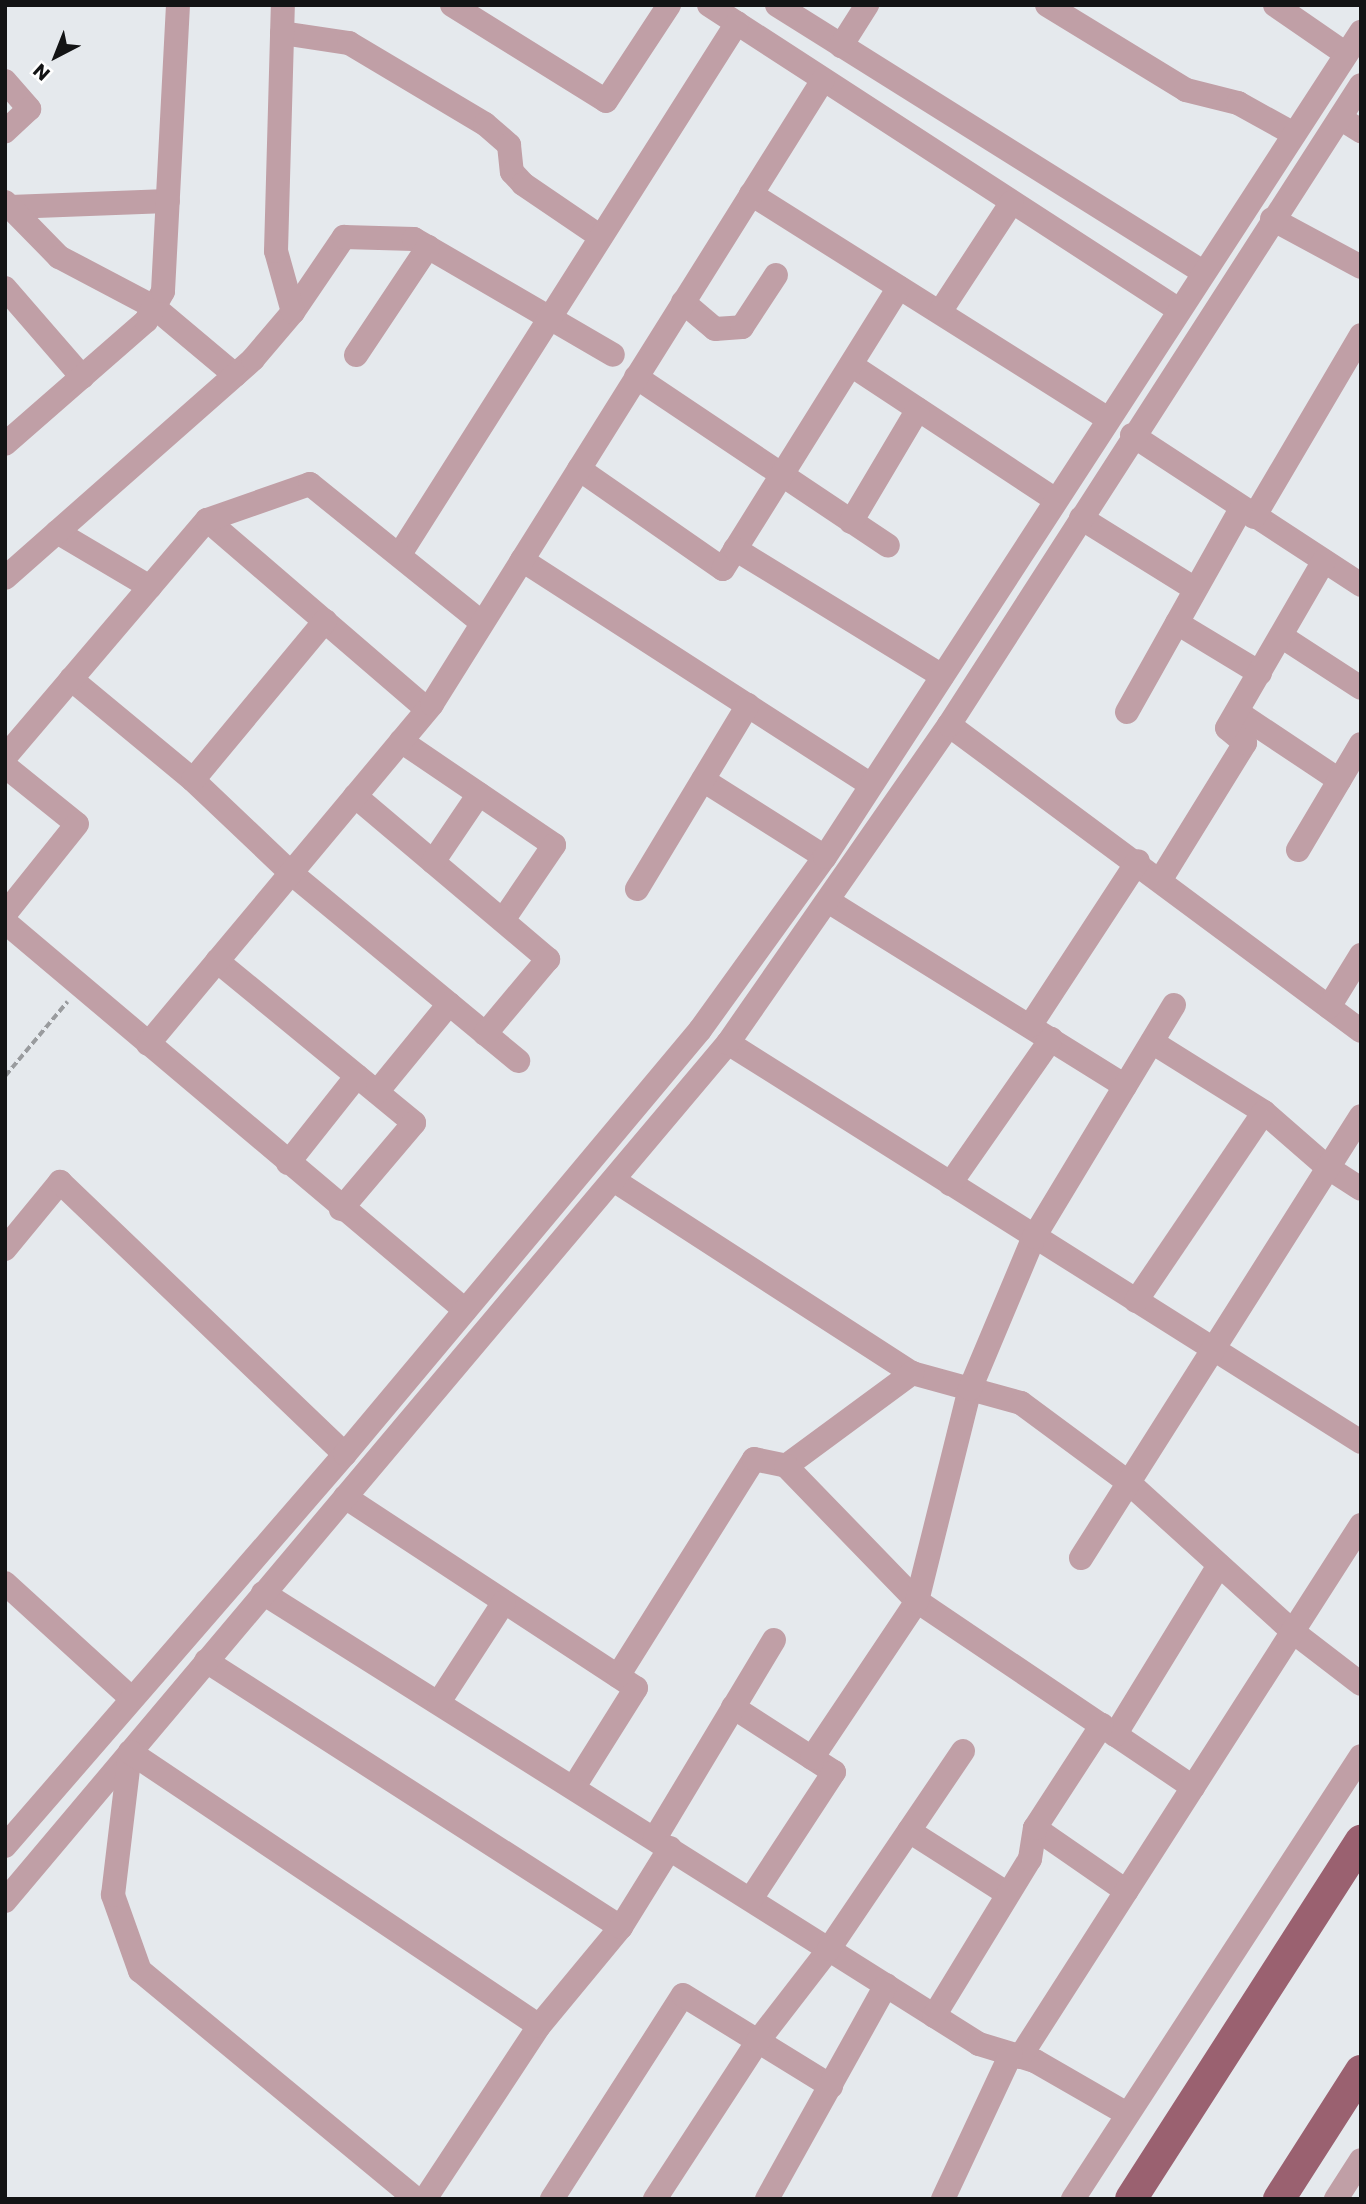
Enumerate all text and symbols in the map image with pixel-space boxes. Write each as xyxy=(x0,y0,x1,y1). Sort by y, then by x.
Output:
north arrow xyxy=(21,21,91,91)
text: N xyxy=(27,57,56,87)

